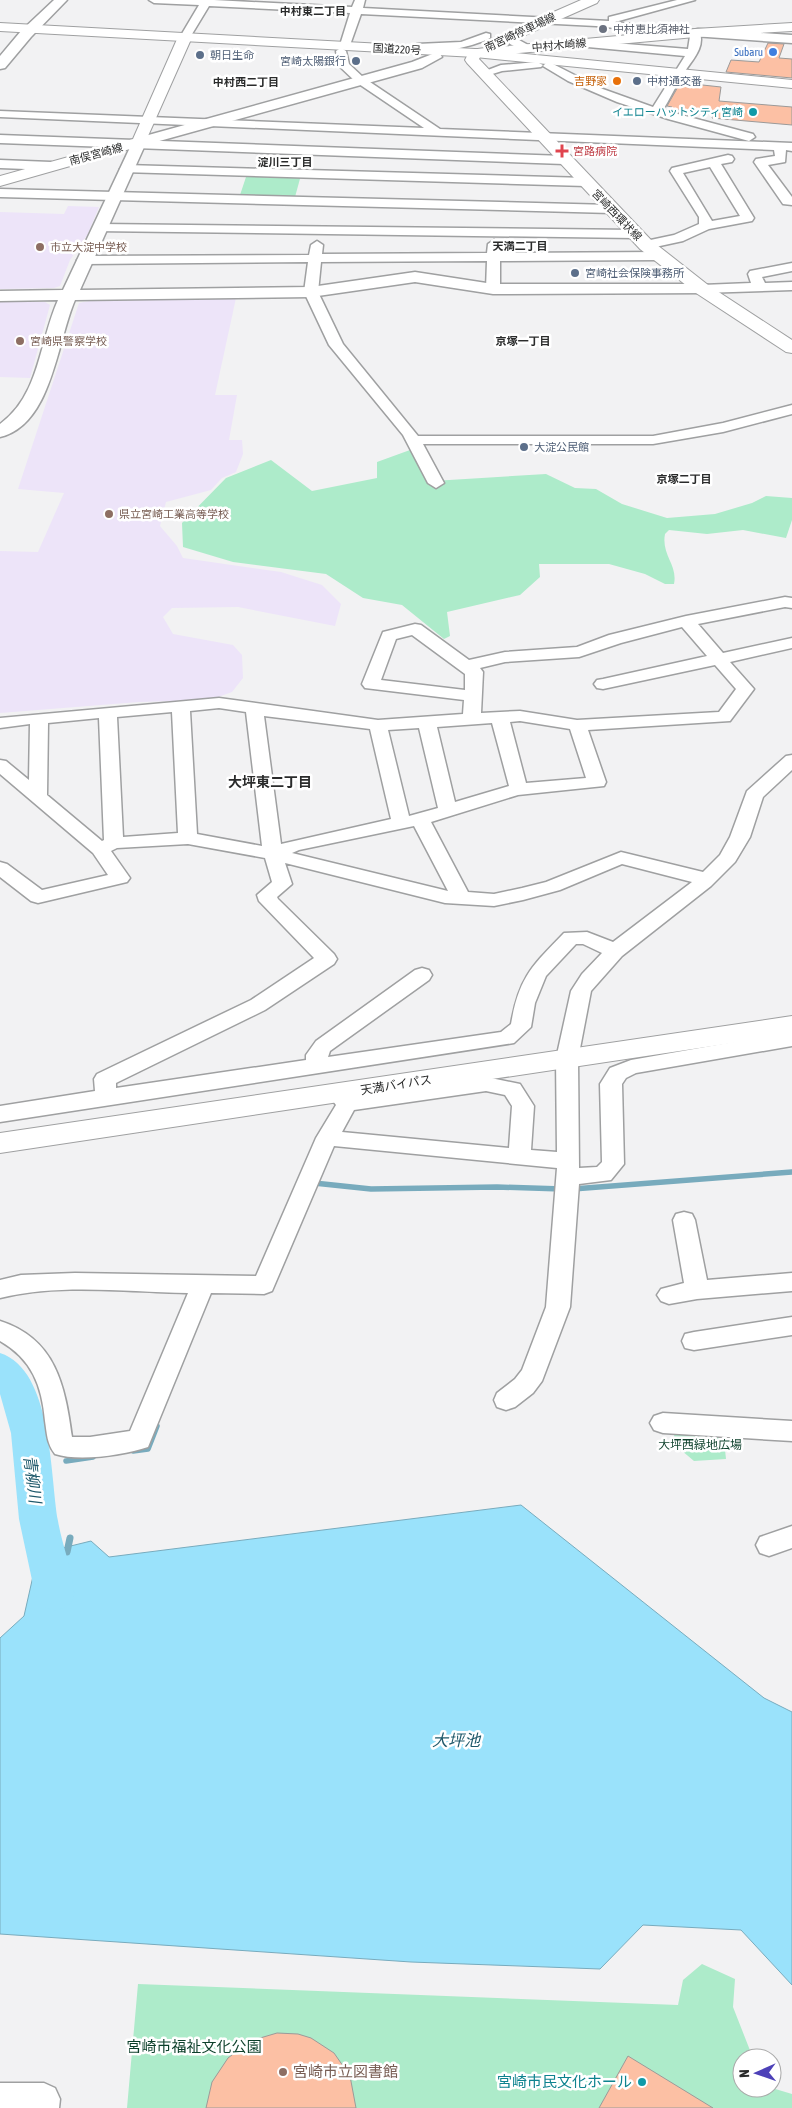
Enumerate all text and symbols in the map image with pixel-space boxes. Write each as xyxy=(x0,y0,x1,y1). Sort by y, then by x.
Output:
district label: 中村東二丁目 xyxy=(280,5,346,17)
street label: 南宮崎停車場線 xyxy=(483,10,557,54)
marker: 中村恵比須神社 xyxy=(597,23,609,35)
place label: 中村恵比須神社 xyxy=(613,23,690,35)
street label: 中村木崎線 xyxy=(531,37,587,53)
street label: 国道220号 xyxy=(372,42,422,56)
place label: Subaru xyxy=(734,46,763,58)
marker: Subaru xyxy=(767,46,779,58)
marker: 朝日生命 xyxy=(194,49,206,61)
place label: 朝日生命 xyxy=(210,49,254,61)
place label: 宮崎太陽銀行 xyxy=(280,55,346,67)
marker: 宮崎太陽銀行 xyxy=(350,55,362,67)
place label: 吉野家 xyxy=(574,75,607,87)
marker: 吉野家 xyxy=(611,75,623,87)
marker: 中村通交番 xyxy=(631,75,643,87)
place label: 中村通交番 xyxy=(647,75,702,87)
district label: 中村西二丁目 xyxy=(213,76,279,88)
place label: イエローハットシティ宮崎 xyxy=(612,106,743,118)
marker: イエローハットシティ宮崎 xyxy=(747,106,759,118)
street label: 南俣宮崎線 xyxy=(68,141,124,167)
marker: 宮路病院 xyxy=(555,144,569,158)
place label: 宮路病院 xyxy=(573,145,617,157)
district label: 淀川三丁目 xyxy=(258,156,313,168)
street label: 宮崎西環状線 xyxy=(590,187,644,243)
district label: 天満二丁目 xyxy=(493,240,548,252)
marker: 市立大淀中学校 xyxy=(34,241,46,253)
place label: 市立大淀中学校 xyxy=(50,241,127,253)
marker: 宮崎社会保険事務所 xyxy=(569,267,581,279)
place label: 宮崎社会保険事務所 xyxy=(585,267,685,279)
marker: 宮崎県警察学校 xyxy=(14,335,26,347)
place label: 宮崎県警察学校 xyxy=(30,335,107,347)
district label: 京塚一丁目 xyxy=(496,335,551,347)
marker: 大淀公民館 xyxy=(518,441,530,453)
place label: 大淀公民館 xyxy=(534,441,589,453)
district label: 京塚二丁目 xyxy=(657,473,712,485)
marker: 県立宮崎工業高等学校 xyxy=(103,508,115,520)
place label: 県立宮崎工業高等学校 xyxy=(119,508,229,520)
district label: 大坪東二丁目 xyxy=(228,774,312,790)
street label: 天満バイパス xyxy=(359,1072,433,1098)
park label: 大坪西緑地広場 xyxy=(658,1438,742,1452)
water label: 青柳川 xyxy=(21,1454,45,1506)
water label: 大坪池 xyxy=(432,1731,482,1749)
park label: 宮崎市福祉文化公園 xyxy=(126,2038,262,2055)
north arrow xyxy=(732,2048,782,2098)
place label: 宮崎市立図書館 xyxy=(293,2063,398,2080)
marker: 宮崎市立図書館 xyxy=(277,2066,289,2078)
text: N xyxy=(736,2069,752,2078)
place label: 宮崎市民文化ホール xyxy=(497,2073,632,2090)
marker: 宮崎市民文化ホール xyxy=(636,2076,648,2088)

